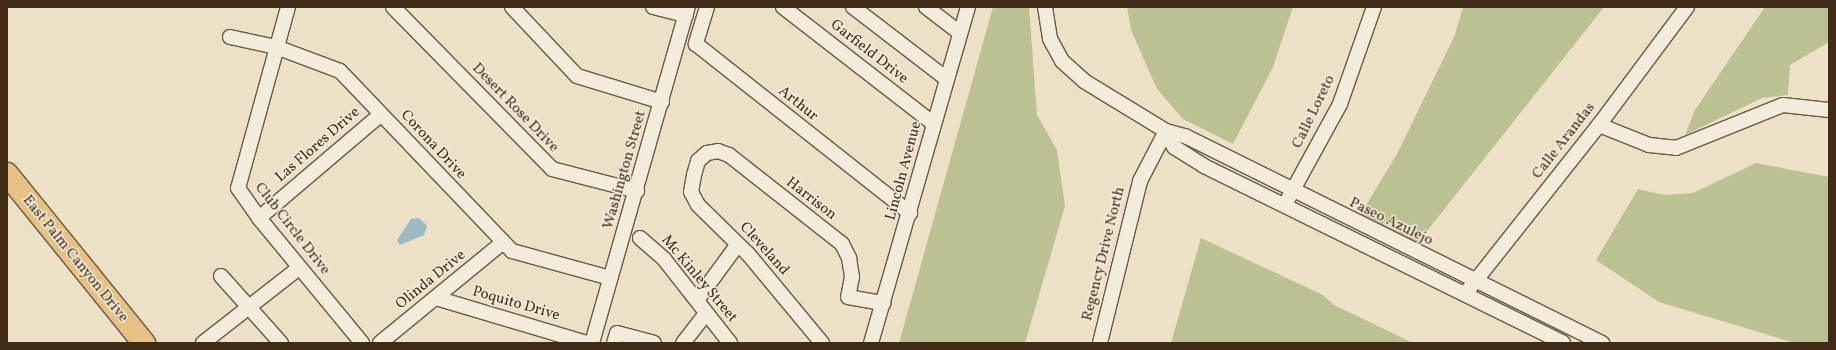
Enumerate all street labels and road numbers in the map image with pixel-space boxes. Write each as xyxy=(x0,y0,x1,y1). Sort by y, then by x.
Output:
street label: Garfield Drive xyxy=(826,16,912,88)
street label: Desert Rose Drive xyxy=(468,60,562,156)
street label: Calle Loreto xyxy=(1289,72,1339,152)
street label: Arthur xyxy=(775,83,821,125)
street label: Calle Arandas xyxy=(1529,99,1599,183)
street label: Las Flores Drive xyxy=(272,104,364,186)
street label: Corona Drive xyxy=(396,107,470,183)
street label: Washington Street xyxy=(599,109,651,231)
street label: Lincoln Avenue xyxy=(882,119,926,223)
street label: Harrison xyxy=(782,174,840,224)
street label: Club Circle Drive xyxy=(250,179,334,279)
street label: Regency Drive North xyxy=(1079,185,1129,323)
street label: East Palm Canyon Drive xyxy=(18,192,132,326)
street label: Paseo Azulejo xyxy=(1346,194,1436,250)
street label: Cleveland xyxy=(735,219,793,279)
street label: Mc Kinley Street xyxy=(657,232,741,326)
street label: Olinda Drive xyxy=(393,246,469,314)
street label: Poquito Drive xyxy=(470,283,562,325)

